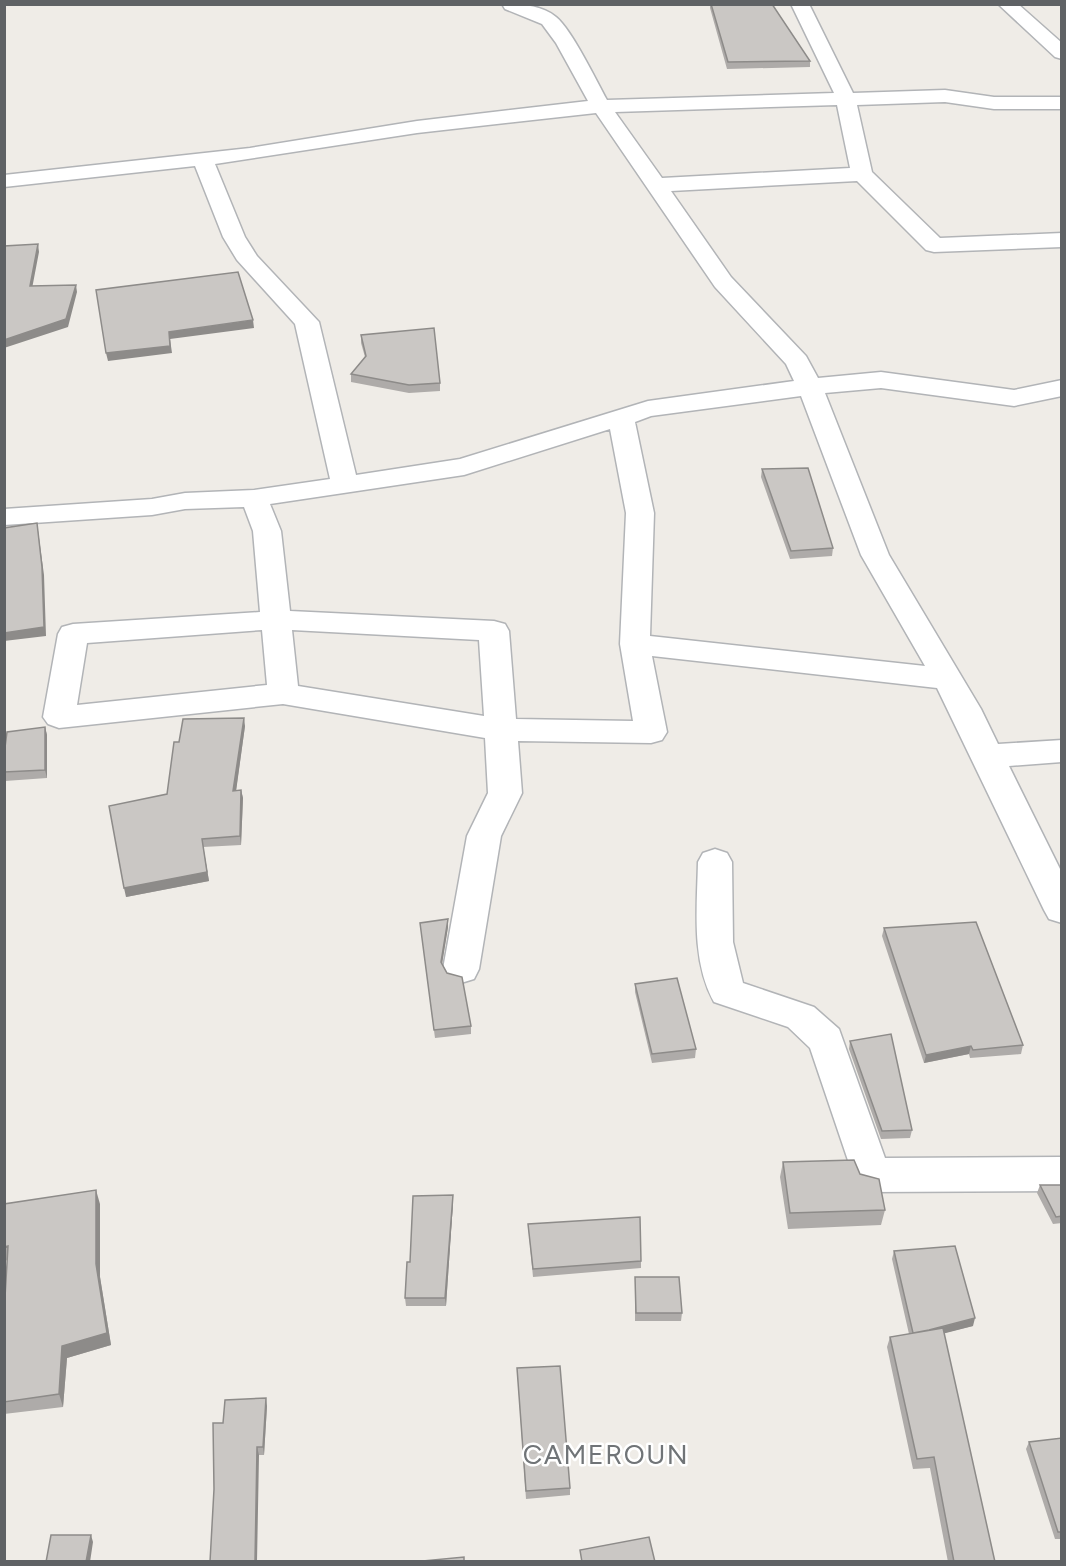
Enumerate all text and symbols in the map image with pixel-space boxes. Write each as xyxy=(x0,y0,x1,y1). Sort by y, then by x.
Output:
district label: CAMEROUN xyxy=(523,1438,689,1471)

